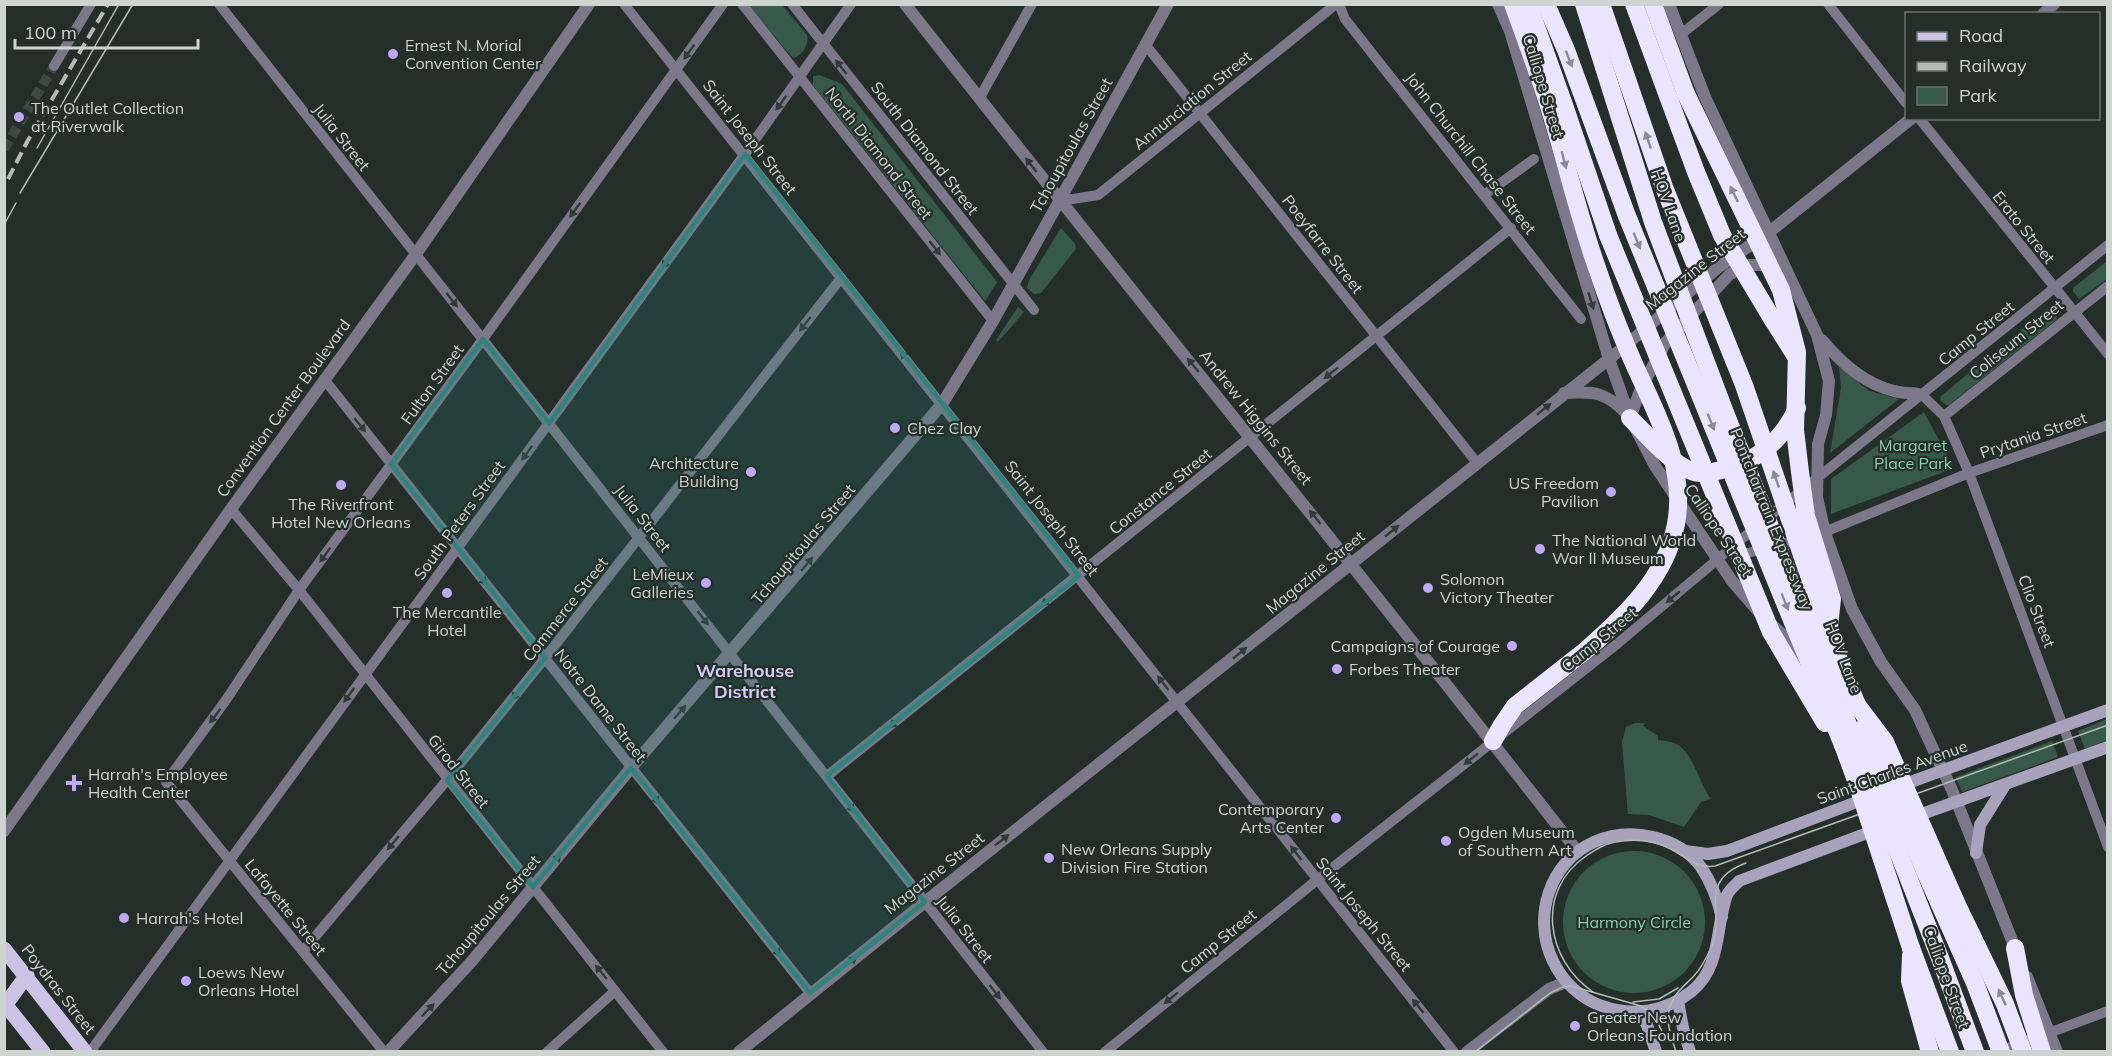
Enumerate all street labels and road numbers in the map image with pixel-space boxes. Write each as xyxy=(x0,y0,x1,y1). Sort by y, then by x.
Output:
street label: Calliope Street xyxy=(1519,32,1569,141)
street label: Annunciation Street xyxy=(1129,46,1256,154)
street label: John Churchill Chase Street xyxy=(1401,68,1541,238)
street label: Tchoupitoulas Street xyxy=(1026,74,1117,216)
street label: Saint Joseph Street xyxy=(699,75,802,199)
street label: South Diamond Street xyxy=(867,77,983,219)
street label: North Diamond Street xyxy=(821,83,937,223)
street label: Julia Street xyxy=(309,99,375,175)
street label: HOV Lane xyxy=(1647,166,1691,244)
street label: Erato Street xyxy=(1989,187,2060,268)
street label: Poeyfarre Street xyxy=(1278,191,1368,298)
street label: Magazine Street xyxy=(1641,224,1749,314)
street label: Coliseum Street xyxy=(1965,295,2067,383)
street label: Camp Street xyxy=(1934,296,2018,370)
street label: Convention Center Boulevard xyxy=(212,315,354,501)
street label: Fulton Street xyxy=(396,340,468,428)
street label: Andrew Higgins Street xyxy=(1195,345,1317,489)
street label: Prytania Street xyxy=(1977,407,2089,463)
street label: Pontchartrain Expressway xyxy=(1726,425,1818,614)
street label: Constance Street xyxy=(1105,443,1216,538)
street label: South Peters Street xyxy=(409,456,509,584)
street label: Saint Joseph Street xyxy=(1001,456,1104,580)
street label: Tchoupitoulas Street xyxy=(747,479,860,608)
street label: Julia Street xyxy=(610,480,676,556)
street label: Calliope Street xyxy=(1681,480,1758,581)
street label: Magazine Street xyxy=(1262,526,1369,618)
street label: Commerce Street xyxy=(518,553,612,665)
street label: Clio Street xyxy=(2014,572,2060,650)
street label: Camp Street xyxy=(1557,602,1641,676)
street label: HOV Lane xyxy=(1821,618,1867,696)
street label: Notre Dame Street xyxy=(551,645,652,766)
street label: Girod Street xyxy=(424,730,494,812)
street label: Saint Charles Avenue xyxy=(1814,735,1970,809)
street label: Magazine Street xyxy=(880,828,988,918)
street label: Tchoupitoulas Street xyxy=(432,850,545,979)
street label: Saint Joseph Street xyxy=(1312,853,1416,975)
street label: Lafayette Street xyxy=(241,855,331,960)
street label: Julia Street xyxy=(932,891,998,967)
street label: Camp Street xyxy=(1176,904,1260,978)
street label: Calliope Street xyxy=(1919,923,1975,1031)
street label: Poydras Street xyxy=(18,940,101,1038)

